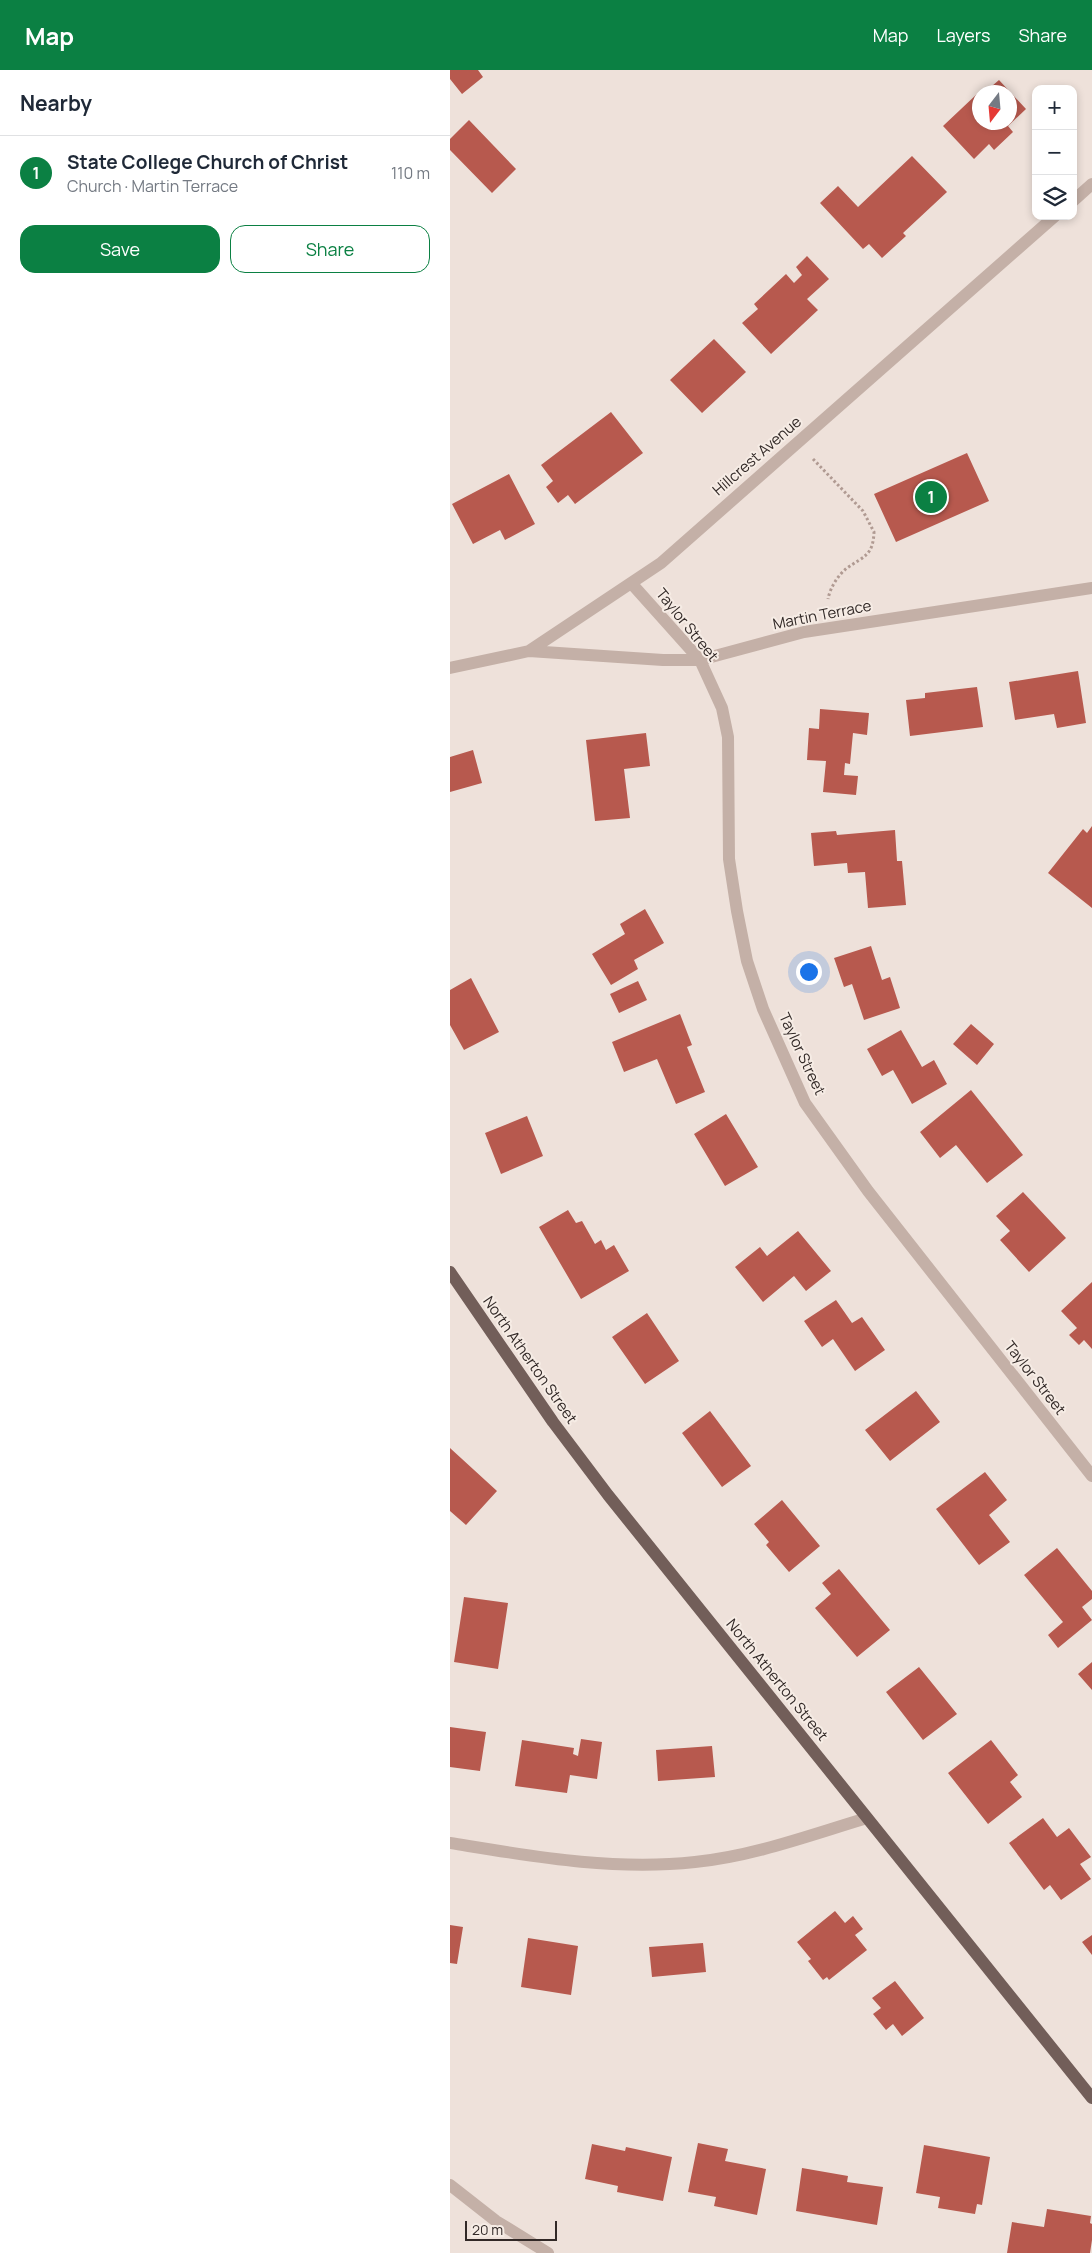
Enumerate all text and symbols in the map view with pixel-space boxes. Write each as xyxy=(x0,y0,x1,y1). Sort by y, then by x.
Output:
text: Map xyxy=(25,19,74,52)
text: Map xyxy=(873,23,908,47)
text: Layers xyxy=(936,23,990,47)
text: Share xyxy=(1018,23,1067,47)
north arrow xyxy=(972,85,1017,130)
map controls xyxy=(1032,85,1077,220)
button: + xyxy=(1032,85,1077,130)
text: Nearby xyxy=(20,89,92,117)
button: − xyxy=(1032,130,1077,175)
text: State College Church of Christ xyxy=(67,149,348,175)
text: 1 xyxy=(32,162,40,184)
text: 110 m xyxy=(391,162,430,184)
text: Church · Martin Terrace xyxy=(67,175,238,197)
button: layers xyxy=(1032,175,1077,220)
button: Save xyxy=(20,225,220,273)
button: Share xyxy=(230,225,430,273)
street label: Hillcrest Avenue xyxy=(708,411,806,500)
pin: 1 xyxy=(915,478,947,516)
street label: Taylor Street xyxy=(651,584,723,666)
street label: Martin Terrace xyxy=(771,595,873,634)
your location xyxy=(796,959,822,985)
street label: Taylor Street xyxy=(774,1009,831,1098)
street label: North Atherton Street xyxy=(478,1292,582,1428)
street label: Taylor Street xyxy=(1000,1336,1071,1419)
street label: North Atherton Street xyxy=(722,1614,833,1745)
scale bar xyxy=(465,2218,558,2241)
text: 20 m xyxy=(472,2220,503,2239)

